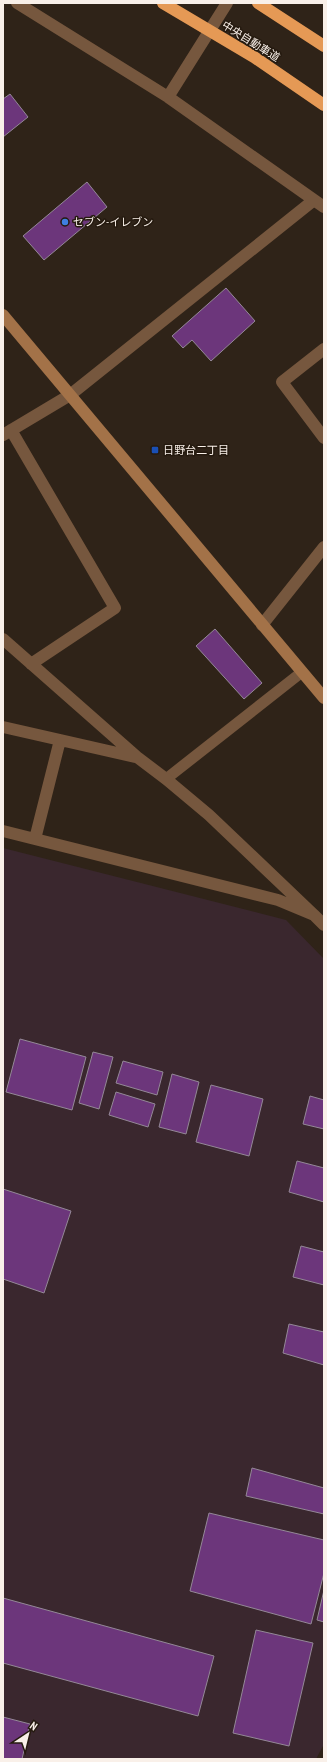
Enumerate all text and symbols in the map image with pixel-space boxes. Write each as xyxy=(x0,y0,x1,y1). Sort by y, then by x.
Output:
street label: 中央自動車道 xyxy=(219,18,283,64)
place label: セブン-イレブン xyxy=(73,215,153,229)
marker: セブン-イレブン xyxy=(60,217,70,227)
place label: 日野台二丁目 xyxy=(163,443,229,457)
marker: 日野台二丁目 xyxy=(150,445,160,455)
north arrow xyxy=(8,1714,48,1754)
text: N xyxy=(27,1718,40,1733)

